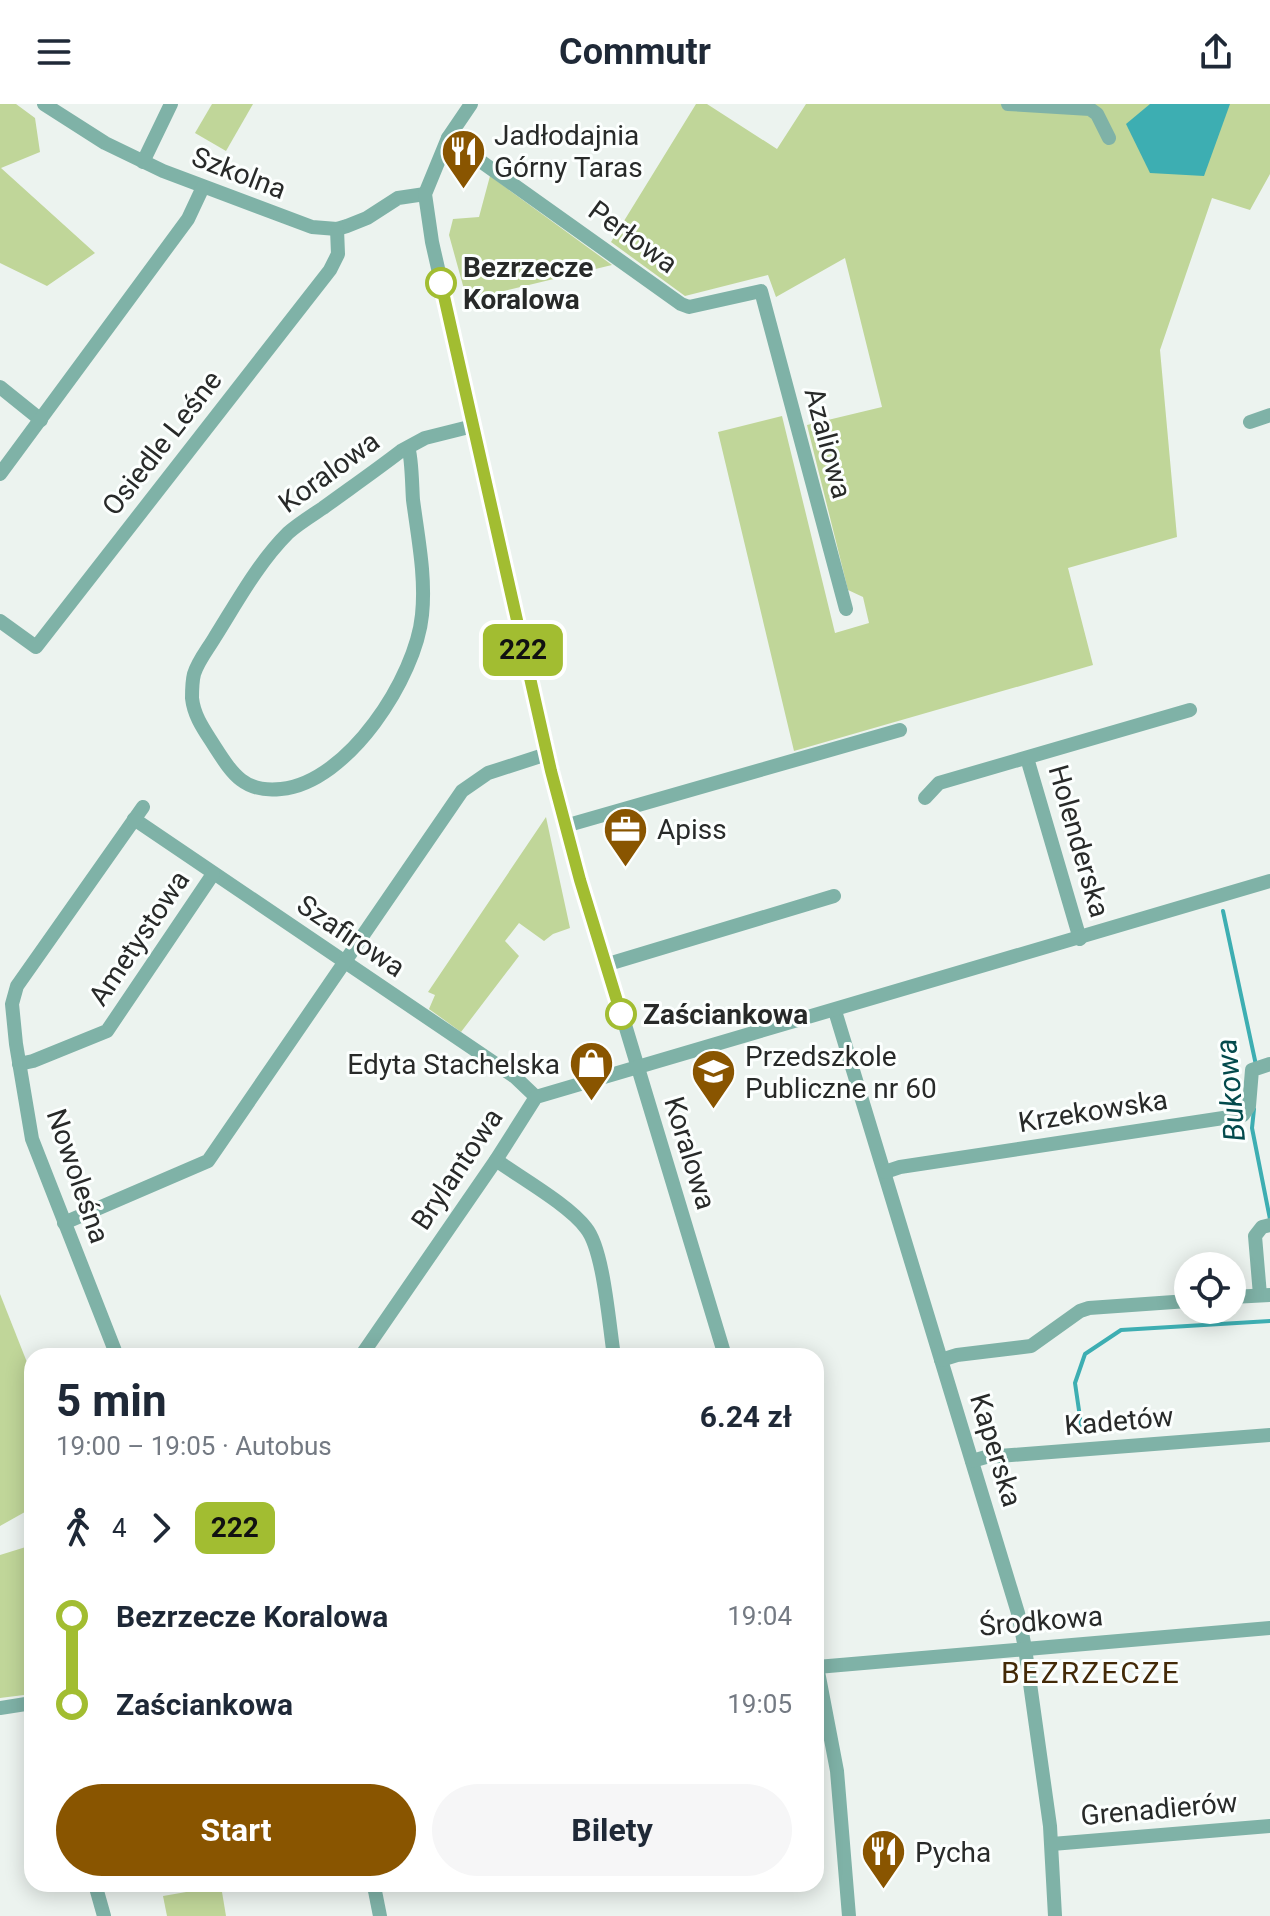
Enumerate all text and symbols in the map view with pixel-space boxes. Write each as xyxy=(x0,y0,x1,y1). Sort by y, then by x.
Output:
icon: menu xyxy=(32,30,76,74)
icon: share xyxy=(1194,30,1238,74)
text: Commutr xyxy=(559,31,711,73)
place label: Jadłodajnia Górny Taras xyxy=(494,119,643,184)
restaurant icon: Jadłodajnia Górny Taras xyxy=(439,127,487,190)
street label: Szkolna xyxy=(187,140,291,206)
street label: Perłowa xyxy=(582,194,684,280)
place label: Bezrzecze Koralowa xyxy=(463,251,593,316)
marker: Bezrzecze Koralowa xyxy=(426,268,456,298)
street label: Osiedle Leśne xyxy=(95,364,229,522)
street label: Azaliowa xyxy=(797,384,859,502)
street label: Koralowa xyxy=(272,424,386,520)
line badge: 222 xyxy=(477,624,569,676)
text: 222 xyxy=(499,633,547,666)
street label: Holenderska xyxy=(1041,761,1117,921)
office icon: Apiss xyxy=(602,805,650,868)
place label: Apiss xyxy=(657,813,727,846)
street label: Ametystowa xyxy=(82,864,196,1012)
street label: Szafirowa xyxy=(291,888,411,984)
place label: Zaściankowa xyxy=(643,998,808,1031)
marker: Zaściankowa xyxy=(606,999,636,1029)
water label: Bukowa xyxy=(1208,1037,1252,1143)
shop icon: Edyta Stachelska xyxy=(567,1040,615,1103)
place label: Przedszkole Publiczne nr 60 xyxy=(745,1040,937,1105)
place label: Edyta Stachelska xyxy=(347,1048,560,1081)
school or university icon: Przedszkole Publiczne nr 60 xyxy=(690,1048,738,1111)
street label: Krzekowska xyxy=(1016,1083,1170,1139)
street label: Koralowa xyxy=(657,1093,723,1213)
street label: Brylantowa xyxy=(404,1102,510,1236)
street label: Nowoleśna xyxy=(40,1105,116,1247)
map controls xyxy=(1174,1252,1246,1324)
button: locate xyxy=(1174,1252,1246,1324)
text: 5 min xyxy=(56,1375,167,1427)
street label: Kaperska xyxy=(963,1389,1029,1511)
text: 6.24 zł xyxy=(700,1399,792,1434)
street label: Kadetów xyxy=(1063,1400,1175,1442)
text: 19:00 – 19:05 · Autobus xyxy=(56,1431,332,1461)
icon: walk xyxy=(56,1506,100,1550)
icon: forward xyxy=(139,1506,183,1550)
text: 222 xyxy=(211,1511,259,1544)
text: 4 xyxy=(112,1513,127,1543)
text: Bezrzecze Koralowa xyxy=(116,1599,388,1634)
street label: Środkowa xyxy=(978,1599,1104,1643)
text: 19:04 xyxy=(727,1601,792,1631)
district label: BEZRZECZE xyxy=(1001,1655,1181,1690)
text: Zaściankowa xyxy=(116,1687,293,1722)
text: 19:05 xyxy=(727,1689,792,1719)
button: Start xyxy=(56,1784,416,1876)
button: Bilety xyxy=(432,1784,792,1876)
street label: Grenadierów xyxy=(1079,1786,1239,1832)
restaurant icon: Pycha xyxy=(860,1828,908,1891)
place label: Pycha xyxy=(915,1836,991,1869)

